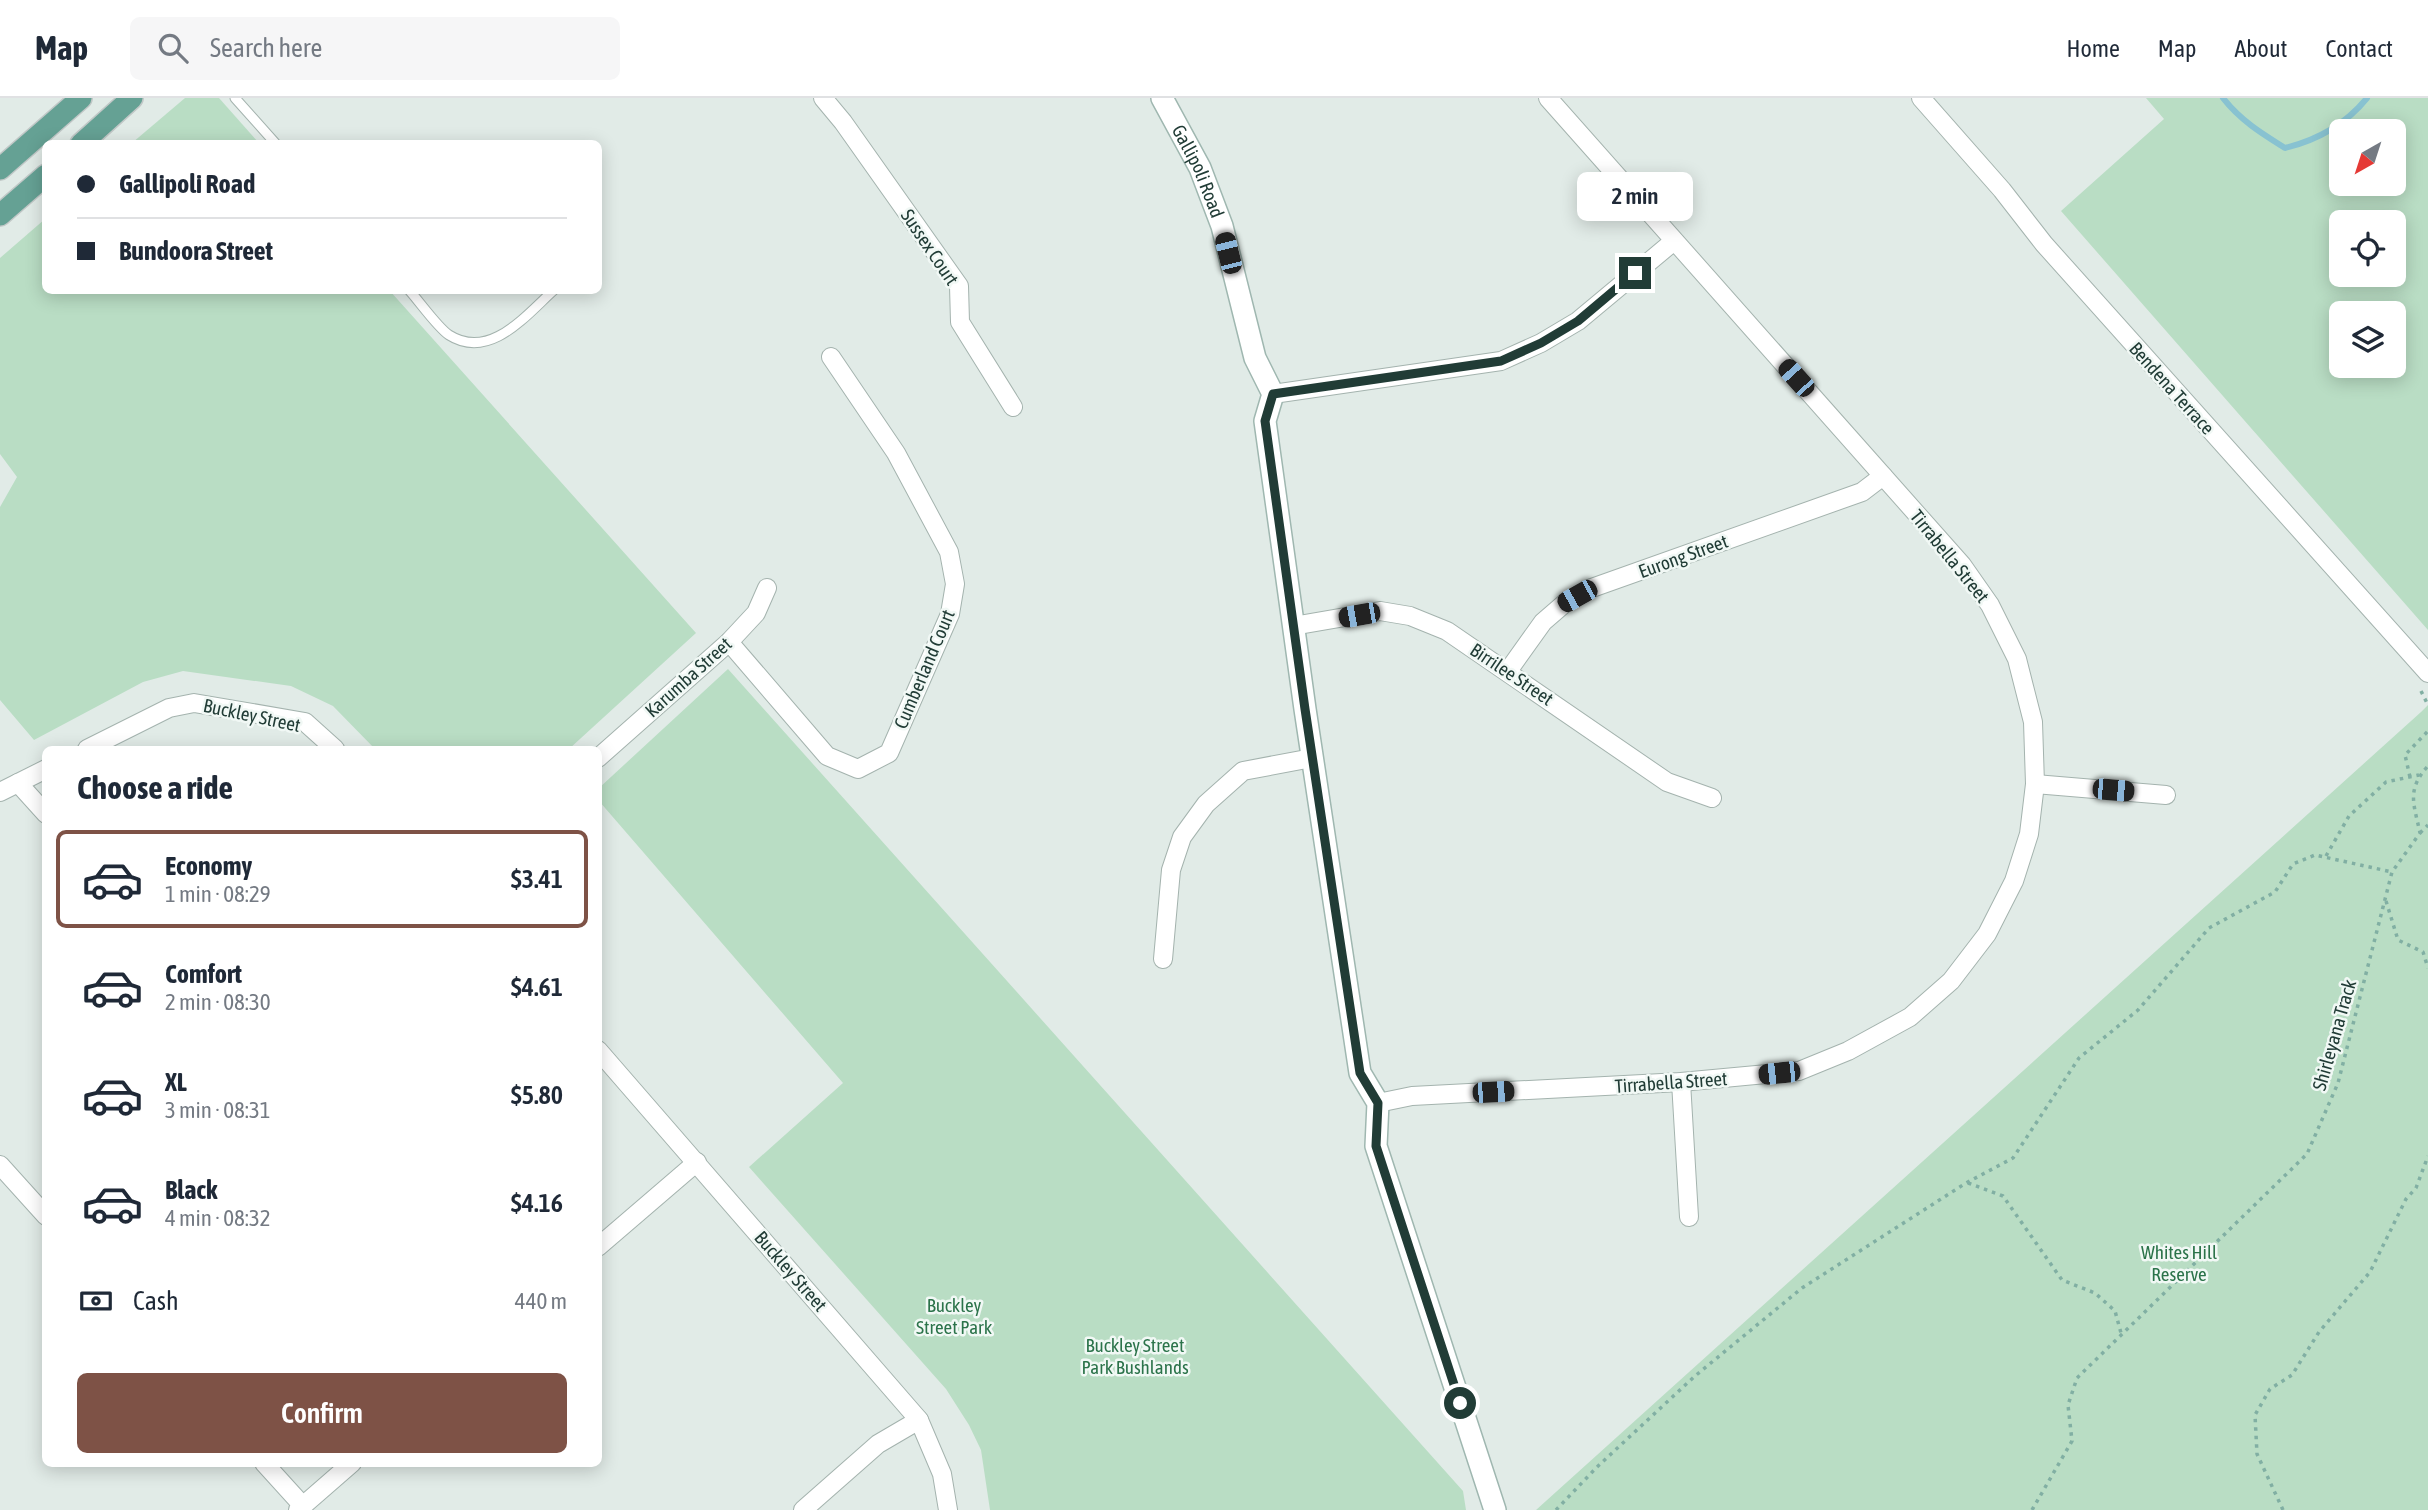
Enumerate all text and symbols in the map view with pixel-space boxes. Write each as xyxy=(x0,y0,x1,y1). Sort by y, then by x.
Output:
search box xyxy=(130,17,620,80)
text: Map xyxy=(35,29,88,67)
icon: search xyxy=(154,29,192,67)
text: Search here xyxy=(210,33,322,63)
text: Home xyxy=(2066,35,2120,62)
text: Map xyxy=(2158,35,2196,62)
text: About xyxy=(2234,35,2287,62)
text: Contact xyxy=(2325,35,2393,62)
north arrow xyxy=(2329,119,2406,196)
map controls xyxy=(2329,119,2406,378)
street label: Gallipoli Road xyxy=(1168,121,1229,221)
text: Gallipoli Road xyxy=(119,169,255,199)
callout: 2 min xyxy=(1577,172,1693,220)
text: 2 min xyxy=(1612,183,1658,209)
street label: Sussex Court xyxy=(897,205,963,289)
button: locate xyxy=(2329,210,2406,287)
car xyxy=(1213,230,1244,276)
text: Bundoora Street xyxy=(119,236,273,266)
route end xyxy=(1619,257,1651,289)
button: layers xyxy=(2329,301,2406,378)
street label: Bendena Terrace xyxy=(2125,337,2219,439)
car xyxy=(1775,355,1818,401)
street label: Tirrabella Street xyxy=(1906,505,1994,607)
street label: Eurong Street xyxy=(1635,530,1731,582)
car xyxy=(1554,577,1601,615)
car xyxy=(1337,601,1382,629)
street label: Cumberland Court xyxy=(889,606,959,732)
street label: Karumba Street xyxy=(640,633,736,721)
street label: Birrilee Street xyxy=(1466,638,1558,710)
street label: Buckley Street xyxy=(201,694,303,736)
text: Choose a ride xyxy=(77,769,233,806)
car xyxy=(2092,778,2135,802)
icon: car xyxy=(81,848,144,911)
text: Economy xyxy=(165,851,252,881)
text: $3.41 xyxy=(511,864,563,894)
text: 1 min · 08:29 xyxy=(165,881,271,907)
icon: car xyxy=(81,956,144,1019)
text: Comfort xyxy=(165,959,242,989)
text: $4.61 xyxy=(511,972,563,1002)
street label: Shirleyana Track xyxy=(2308,976,2360,1093)
text: 2 min · 08:30 xyxy=(165,989,271,1015)
car xyxy=(1758,1060,1801,1086)
icon: car xyxy=(81,1064,144,1127)
text: XL xyxy=(165,1067,187,1097)
street label: Tirrabella Street xyxy=(1614,1067,1728,1097)
text: $5.80 xyxy=(511,1080,563,1110)
car xyxy=(1472,1080,1515,1104)
text: 3 min · 08:31 xyxy=(165,1097,271,1123)
icon: car xyxy=(81,1172,144,1235)
text: Black xyxy=(165,1175,217,1205)
text: $4.16 xyxy=(511,1188,563,1218)
text: 4 min · 08:32 xyxy=(165,1205,271,1231)
street label: Buckley Street xyxy=(750,1226,832,1316)
park label: Whites Hill Reserve xyxy=(2141,1241,2217,1285)
icon: cash xyxy=(77,1282,115,1320)
text: Cash xyxy=(133,1286,179,1316)
text: 440 m xyxy=(515,1288,567,1314)
park label: Buckley Street Park xyxy=(916,1294,993,1338)
park label: Buckley Street Park Bushlands xyxy=(1081,1334,1189,1378)
button: Confirm xyxy=(77,1373,567,1453)
route start xyxy=(1444,1387,1476,1419)

